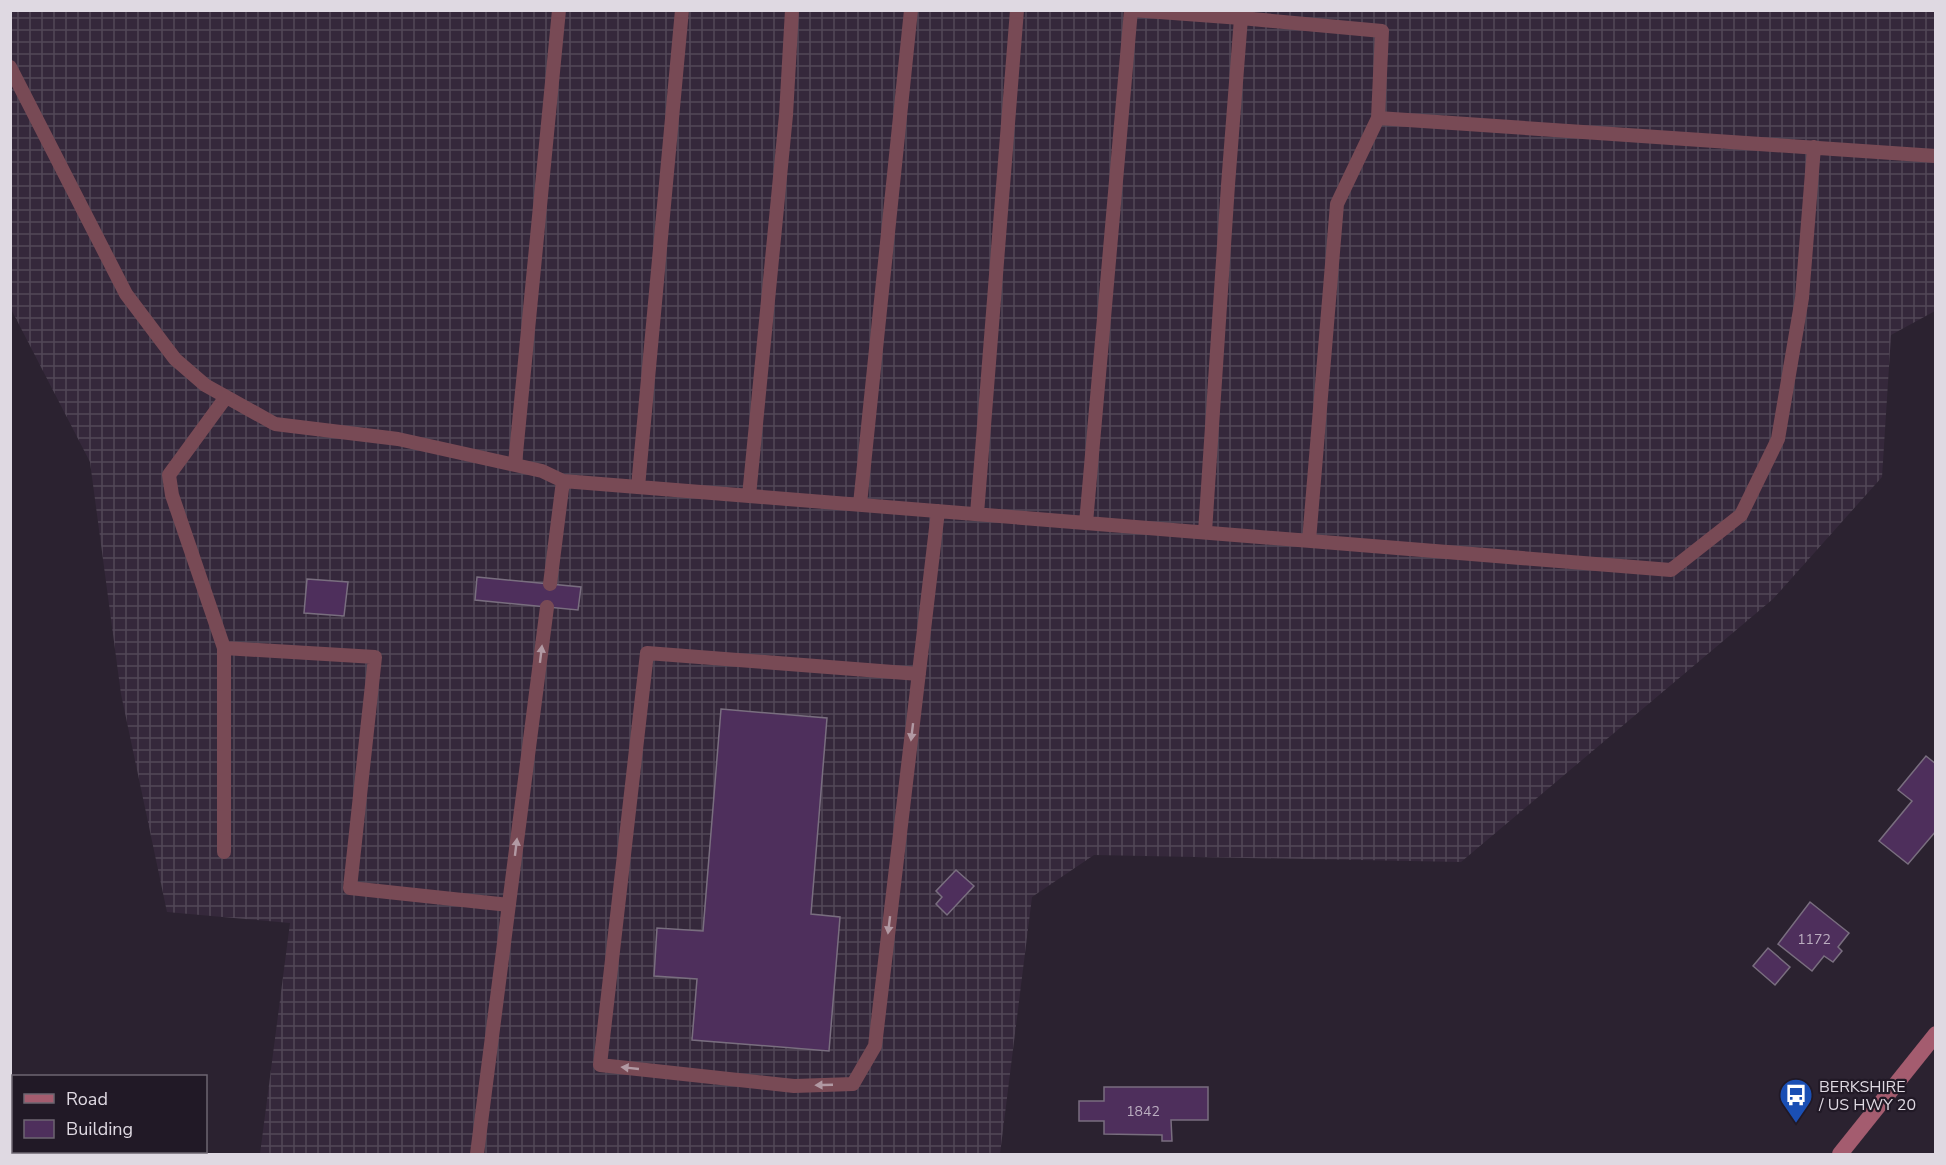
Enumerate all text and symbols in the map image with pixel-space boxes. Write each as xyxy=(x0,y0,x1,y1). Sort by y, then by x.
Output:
one-way arrow xyxy=(537,644,546,663)
one-way arrow xyxy=(907,722,917,741)
one-way arrow xyxy=(512,838,521,857)
one-way arrow xyxy=(884,916,894,935)
house number: 1172 xyxy=(1797,930,1831,949)
one-way arrow xyxy=(620,1063,639,1073)
legend xyxy=(12,1075,207,1153)
place label: BERKSHIRE / US HWY 20 xyxy=(1818,1076,1916,1116)
bus stop icon: BERKSHIRE / US HWY 20 xyxy=(1778,1077,1814,1124)
one-way arrow xyxy=(814,1080,833,1090)
text: Road xyxy=(66,1087,108,1111)
house number: 1842 xyxy=(1126,1102,1160,1121)
text: Building xyxy=(66,1117,133,1141)

